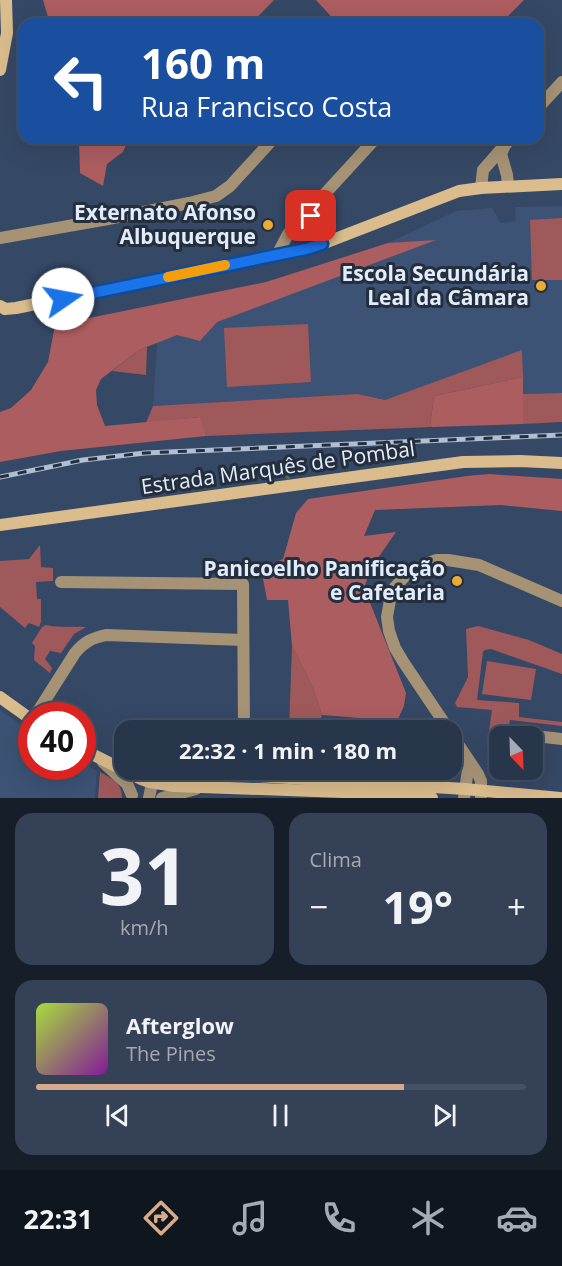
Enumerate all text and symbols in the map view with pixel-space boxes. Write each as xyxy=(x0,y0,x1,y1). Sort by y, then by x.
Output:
text: 160 m xyxy=(141,34,265,91)
icon: left xyxy=(42,42,120,120)
text: Rua Francisco Costa xyxy=(141,88,392,125)
pin xyxy=(285,190,336,241)
place label: Externato Afonso Albuquerque xyxy=(74,198,256,250)
icon: arrive xyxy=(294,199,327,232)
marker: Externato Afonso Albuquerque xyxy=(261,218,275,232)
place label: Escola Secundária Leal da Câmara xyxy=(341,259,529,311)
position arrow xyxy=(31,267,95,331)
marker: Escola Secundária Leal da Câmara xyxy=(534,279,548,293)
street label: Estrada Marquês de Pombal xyxy=(139,434,417,500)
place label: Panicoelho Panificação e Cafetaria xyxy=(203,554,445,606)
marker: Panicoelho Panificação e Cafetaria xyxy=(450,574,464,588)
speed limit sign: 40 xyxy=(18,702,96,780)
north arrow xyxy=(489,726,543,780)
map controls xyxy=(489,726,543,780)
text: 22:32 · 1 min · 180 m xyxy=(179,735,397,765)
text: 31 xyxy=(100,822,189,928)
text: Clima xyxy=(310,846,362,873)
text: 19° xyxy=(382,876,453,937)
text: − xyxy=(310,884,328,929)
text: + xyxy=(507,884,526,929)
text: km/h xyxy=(120,914,169,941)
text: Afterglow xyxy=(126,1010,234,1040)
text: The Pines xyxy=(126,1040,216,1067)
icon: previous xyxy=(101,1099,134,1132)
icon: pause xyxy=(264,1099,297,1132)
icon: next xyxy=(428,1099,461,1132)
icon: directions xyxy=(140,1197,182,1239)
icon: music xyxy=(229,1197,271,1239)
icon: phone xyxy=(318,1197,360,1239)
icon: climate xyxy=(407,1197,449,1239)
icon: car xyxy=(496,1197,538,1239)
text: 22:31 xyxy=(24,1200,93,1237)

